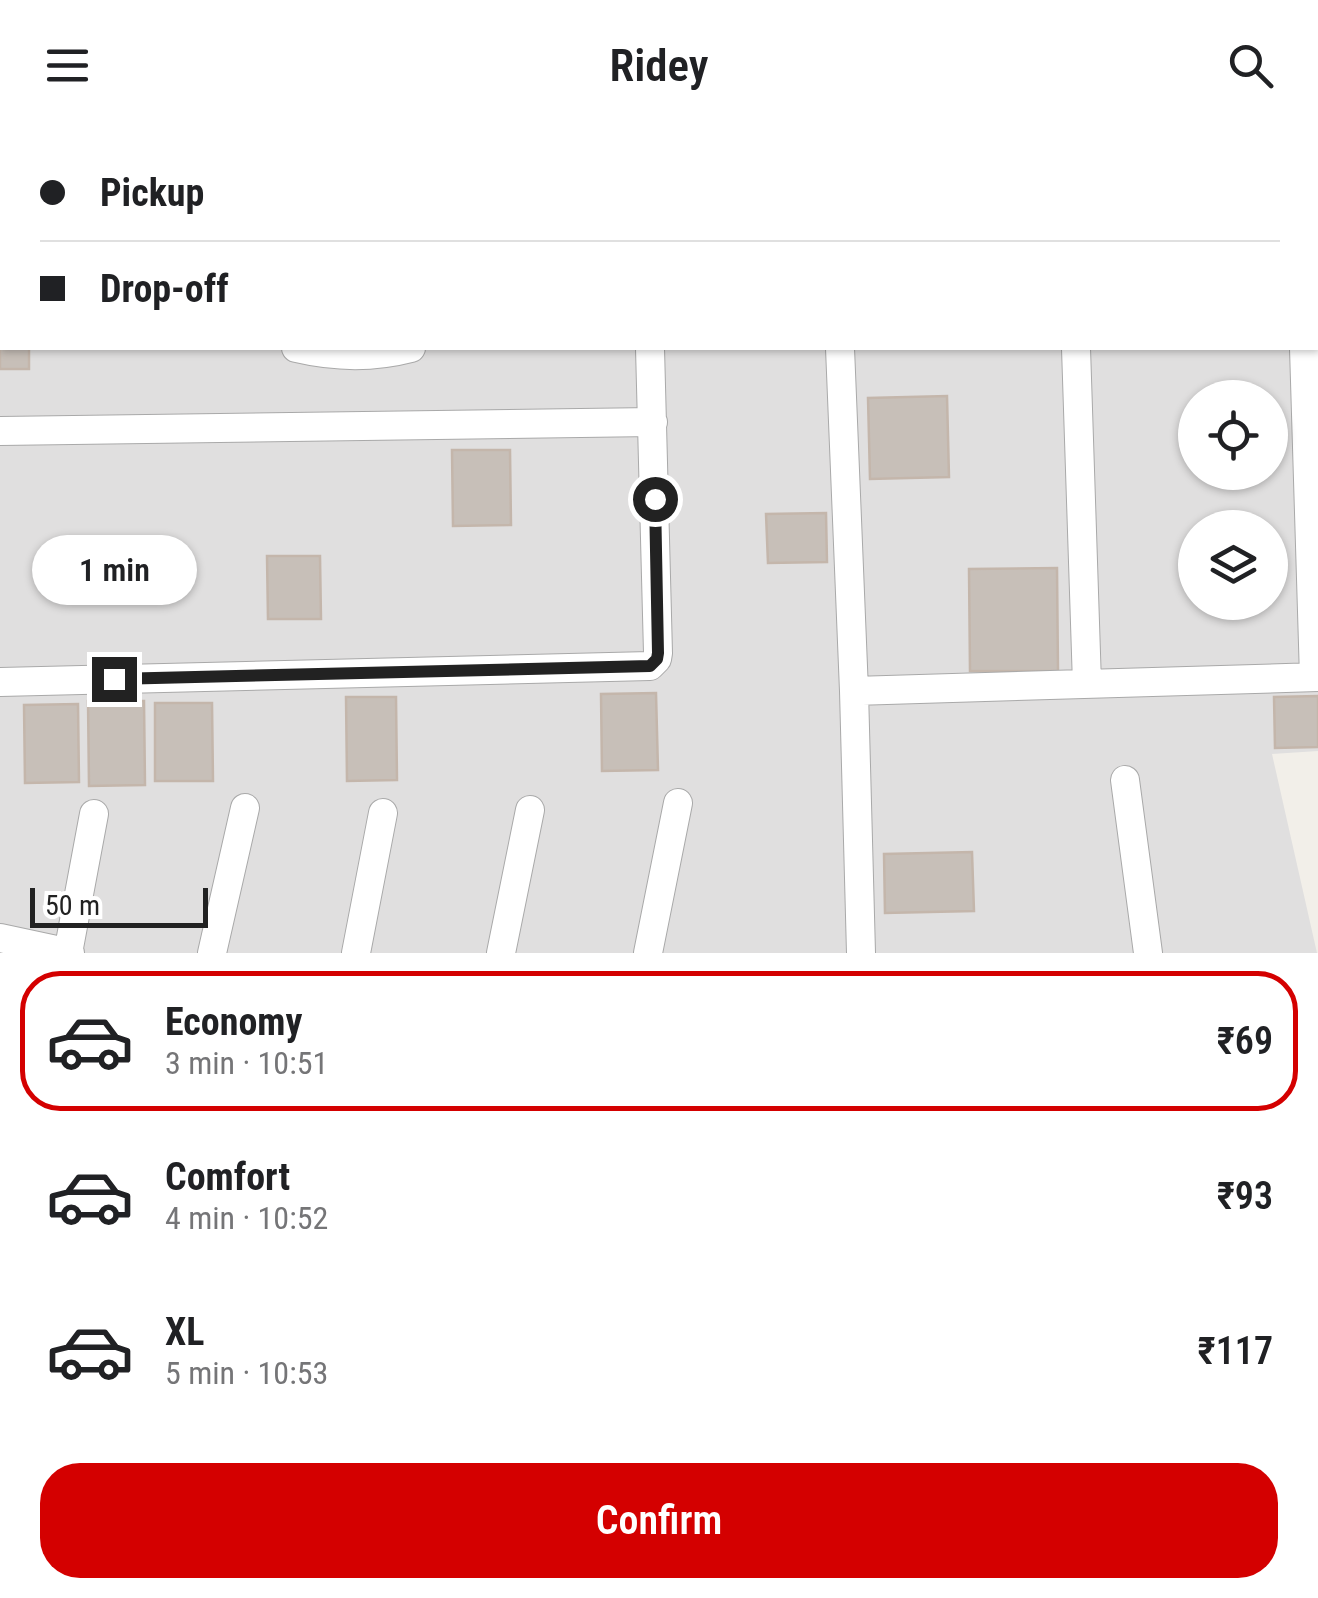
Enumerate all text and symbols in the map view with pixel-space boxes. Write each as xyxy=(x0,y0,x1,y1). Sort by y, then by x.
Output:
icon: menu xyxy=(40,38,95,93)
icon: search xyxy=(1223,38,1278,93)
text: Ridey xyxy=(610,39,709,92)
text: Pickup xyxy=(100,171,204,215)
text: Drop-off xyxy=(100,267,229,311)
map controls xyxy=(1178,380,1288,620)
button: locate xyxy=(1178,380,1288,490)
route start xyxy=(633,477,678,522)
button: layers xyxy=(1178,510,1288,620)
callout: 1 min xyxy=(32,534,196,604)
text: 1 min xyxy=(79,551,150,589)
route end xyxy=(92,657,137,702)
scale bar xyxy=(30,883,208,928)
text: 50 m xyxy=(45,889,100,922)
icon: car xyxy=(45,996,135,1086)
text: Economy xyxy=(165,1000,302,1044)
text: ₹69 xyxy=(1217,1019,1273,1063)
text: 3 min · 10:51 xyxy=(165,1044,328,1082)
icon: car xyxy=(45,1151,135,1241)
text: Comfort xyxy=(165,1155,290,1199)
text: ₹93 xyxy=(1217,1174,1273,1218)
text: 4 min · 10:52 xyxy=(165,1199,328,1237)
icon: car xyxy=(45,1306,135,1396)
text: XL xyxy=(165,1310,204,1354)
text: ₹117 xyxy=(1198,1329,1273,1373)
text: 5 min · 10:53 xyxy=(165,1354,328,1392)
button: Confirm xyxy=(40,1463,1278,1578)

